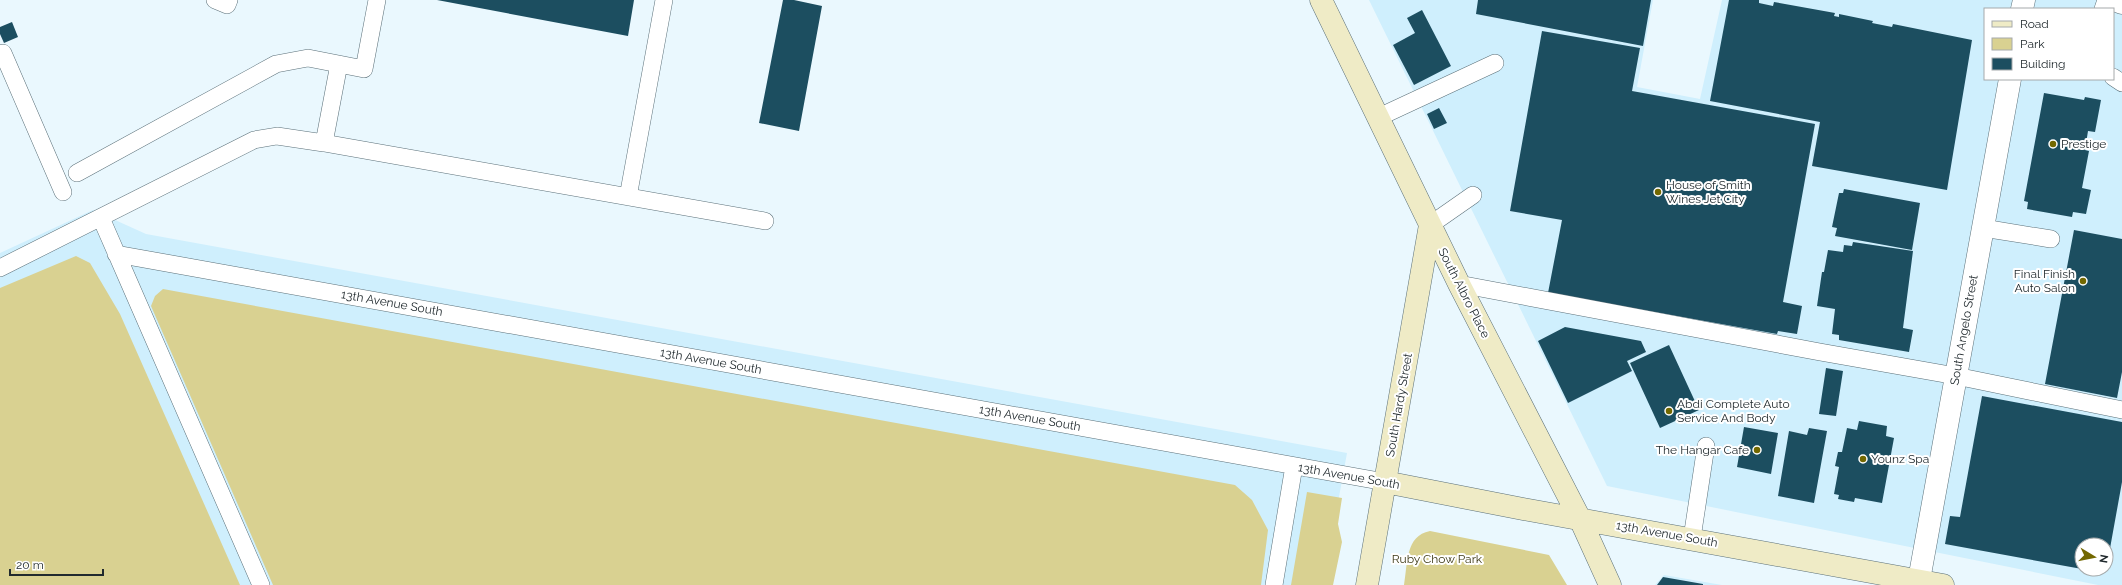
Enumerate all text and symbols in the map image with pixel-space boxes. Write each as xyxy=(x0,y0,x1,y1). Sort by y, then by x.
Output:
legend xyxy=(1984,8,2114,80)
text: Road xyxy=(2020,17,2049,31)
text: Park xyxy=(2020,37,2045,51)
text: Building xyxy=(2020,57,2066,71)
place label: Prestige xyxy=(2061,137,2106,151)
marker: Prestige xyxy=(2048,139,2058,149)
place label: House of Smith Wines Jet City xyxy=(1666,178,1751,206)
marker: House of Smith Wines Jet City xyxy=(1653,187,1663,197)
street label: South Albro Place xyxy=(1435,246,1493,340)
place label: Final Finish Auto Salon xyxy=(2014,267,2075,295)
street label: South Angelo Street xyxy=(1947,274,1981,386)
marker: Final Finish Auto Salon xyxy=(2078,276,2088,286)
street label: 13th Avenue South xyxy=(340,287,444,319)
street label: 13th Avenue South xyxy=(659,345,763,377)
street label: South Hardy Street xyxy=(1383,352,1415,458)
place label: Abdi Complete Auto Service And Body xyxy=(1677,397,1790,425)
street label: 13th Avenue South xyxy=(978,402,1082,434)
marker: Abdi Complete Auto Service And Body xyxy=(1664,406,1674,416)
place label: The Hangar Cafe xyxy=(1656,443,1749,457)
marker: The Hangar Cafe xyxy=(1752,445,1762,455)
place label: Younz Spa xyxy=(1871,452,1929,466)
marker: Younz Spa xyxy=(1858,454,1868,464)
street label: 13th Avenue South xyxy=(1297,460,1401,492)
street label: 13th Avenue South xyxy=(1615,518,1719,550)
north arrow xyxy=(2074,537,2114,577)
scale bar xyxy=(10,551,103,577)
park label: Ruby Chow Park xyxy=(1392,552,1483,566)
text: N xyxy=(2096,553,2110,564)
text: 20 m xyxy=(16,558,44,572)

